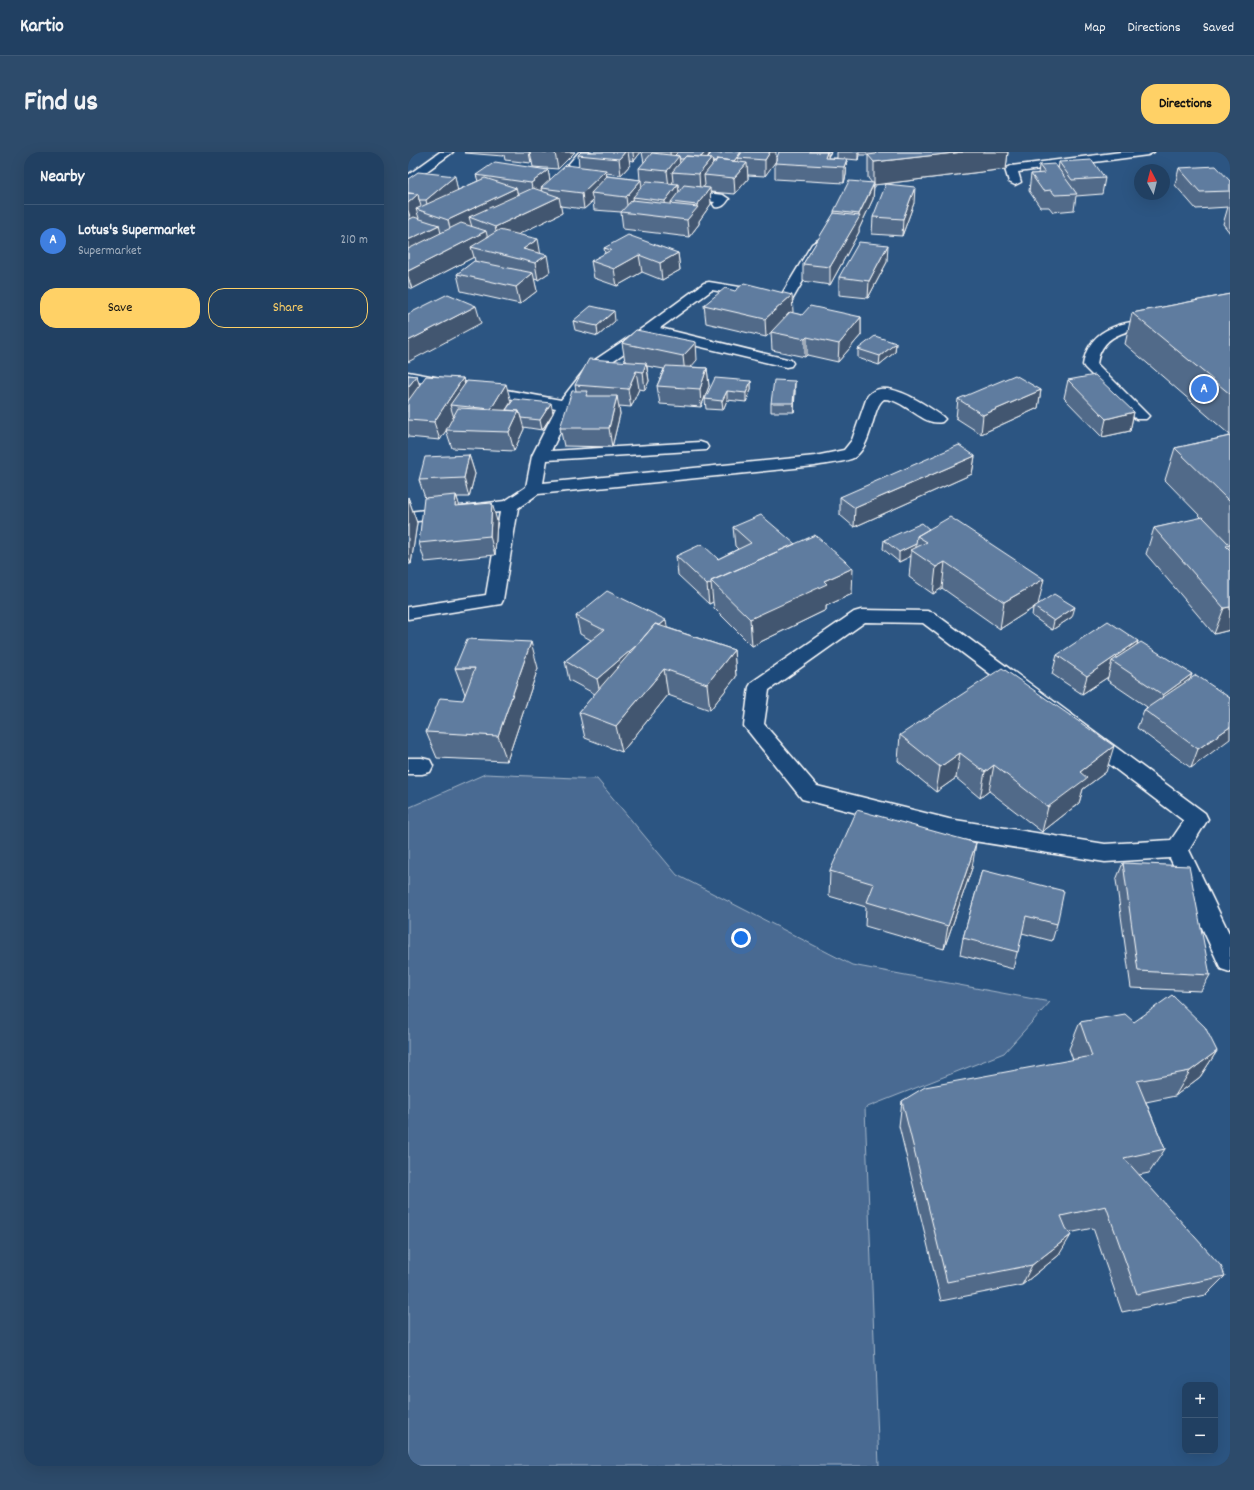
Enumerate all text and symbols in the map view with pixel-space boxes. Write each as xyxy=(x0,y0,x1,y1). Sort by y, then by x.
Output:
text: Kartio xyxy=(20,14,64,41)
text: Map xyxy=(1084,18,1106,38)
text: Directions xyxy=(1128,18,1181,38)
text: Saved xyxy=(1203,18,1234,38)
text: Find us xyxy=(24,84,98,124)
button: Directions xyxy=(1141,84,1230,124)
north arrow xyxy=(1134,164,1170,200)
text: Nearby xyxy=(40,166,84,190)
text: Lotus's Supermarket xyxy=(78,220,195,242)
text: A xyxy=(49,231,57,250)
text: 210 m xyxy=(340,231,368,250)
text: Supermarket xyxy=(78,242,142,261)
button: Save xyxy=(40,288,200,328)
button: Share xyxy=(208,288,368,328)
pin: A xyxy=(1191,374,1217,404)
your location xyxy=(731,928,751,948)
map controls xyxy=(1182,1382,1218,1454)
button: + xyxy=(1182,1382,1218,1418)
button: − xyxy=(1182,1418,1218,1454)

